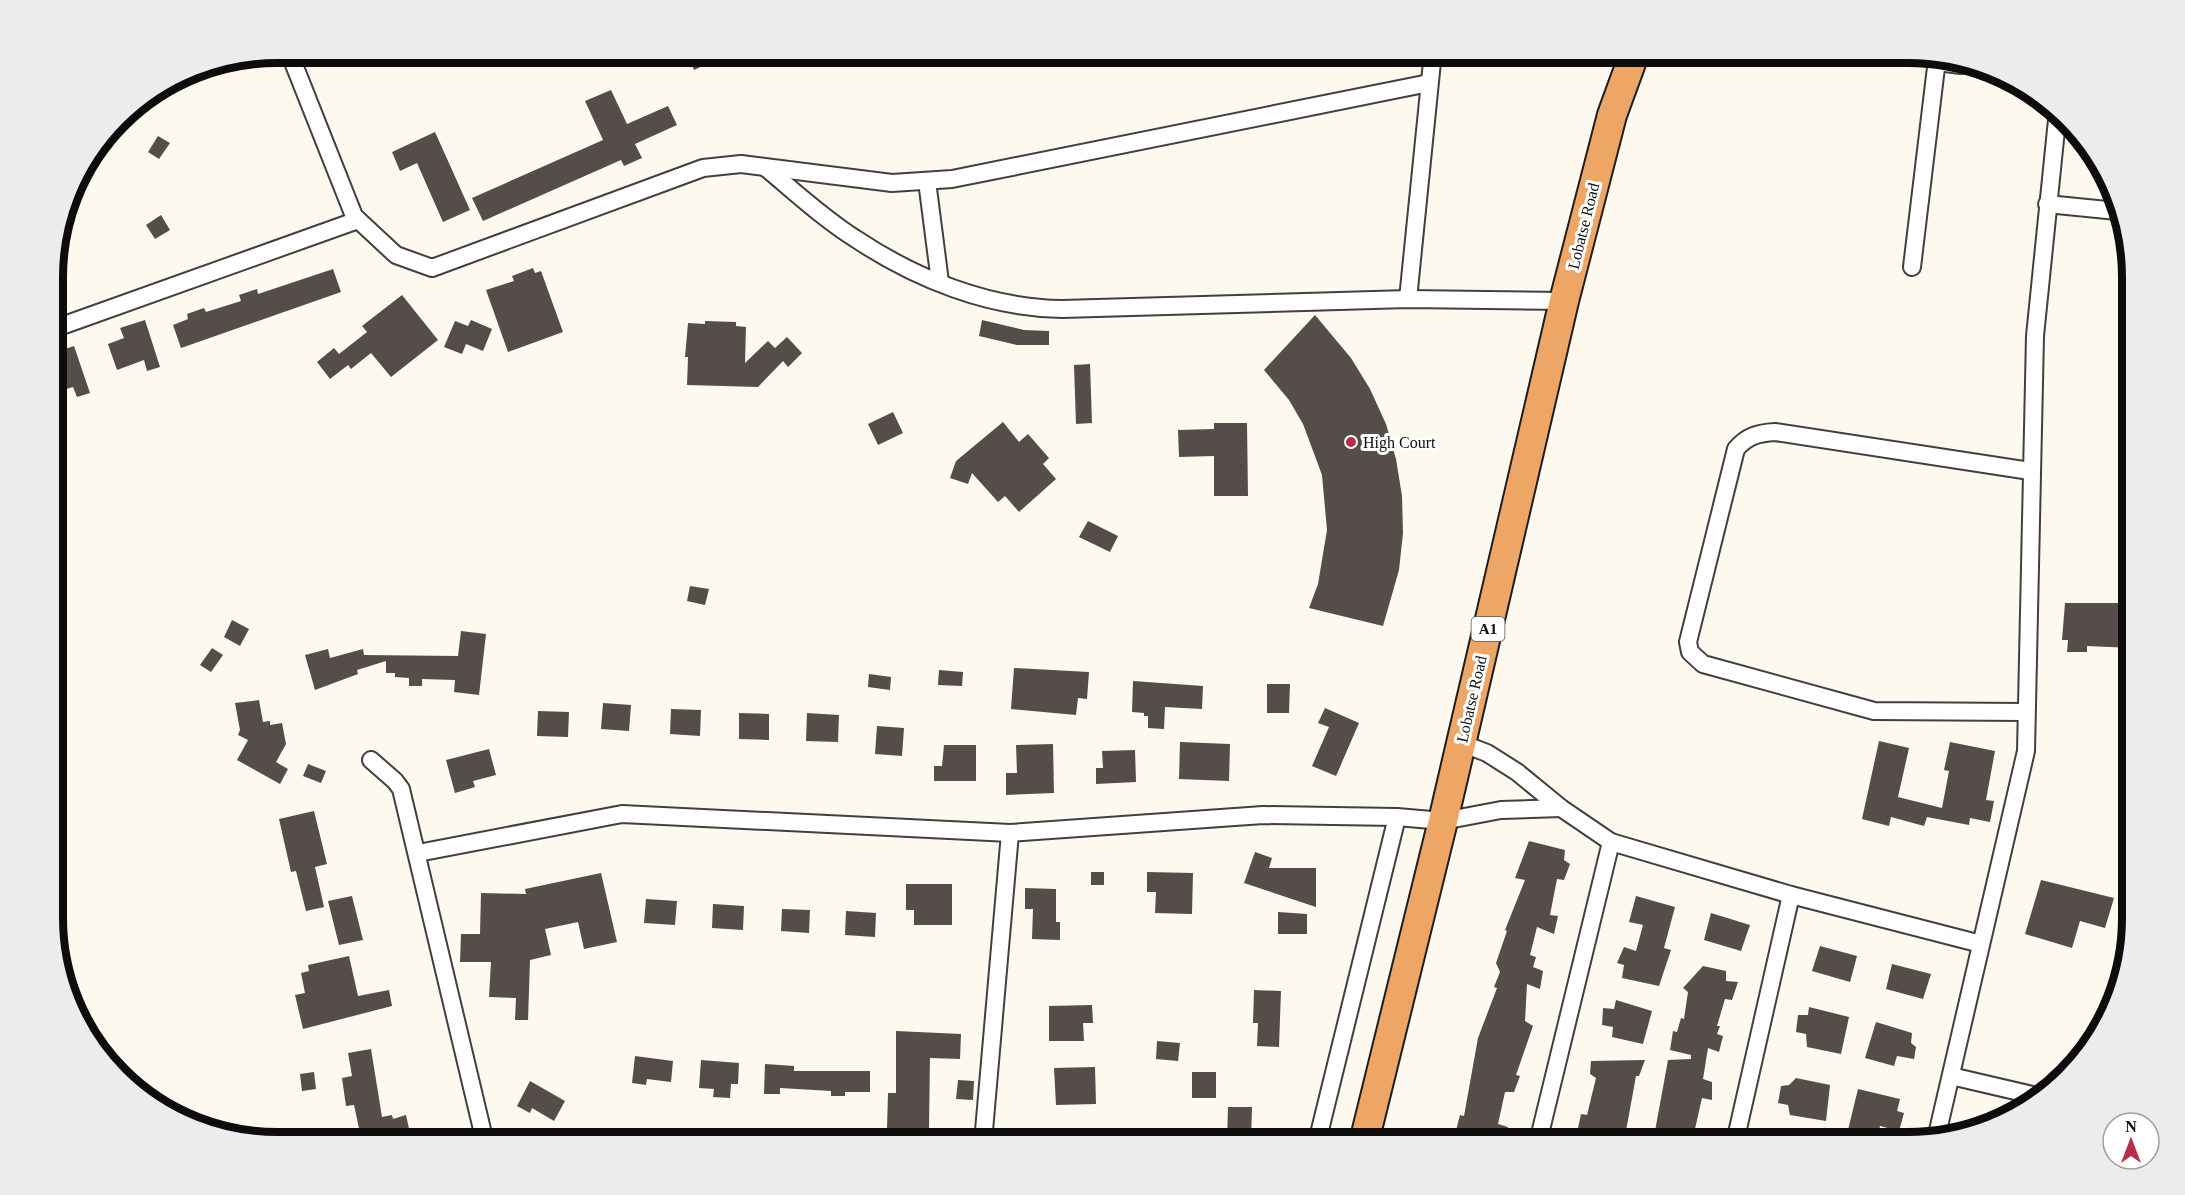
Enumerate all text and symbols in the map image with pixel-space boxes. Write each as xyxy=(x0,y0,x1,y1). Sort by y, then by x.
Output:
street label: Lobatse Road xyxy=(1565,181,1602,271)
place label: High Court xyxy=(1363,434,1436,452)
marker: High Court xyxy=(1344,435,1358,449)
road number: A1 xyxy=(1472,617,1504,641)
street label: Lobatse Road xyxy=(1453,654,1490,744)
north arrow xyxy=(2101,1111,2161,1171)
text: N xyxy=(2125,1118,2137,1135)

